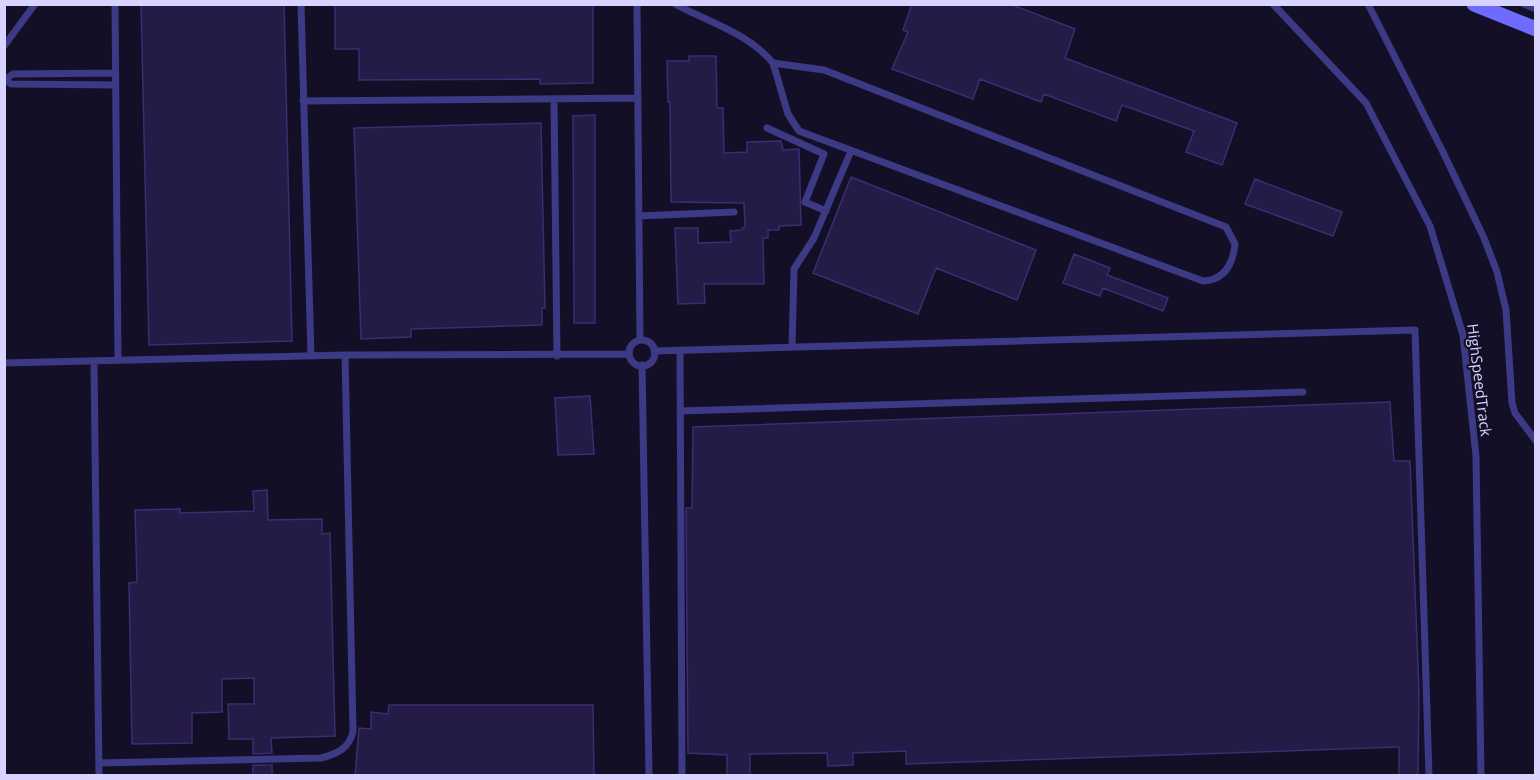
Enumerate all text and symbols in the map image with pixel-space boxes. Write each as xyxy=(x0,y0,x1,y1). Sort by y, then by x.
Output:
street label: HighSpeedTrack xyxy=(1463,322,1497,437)

